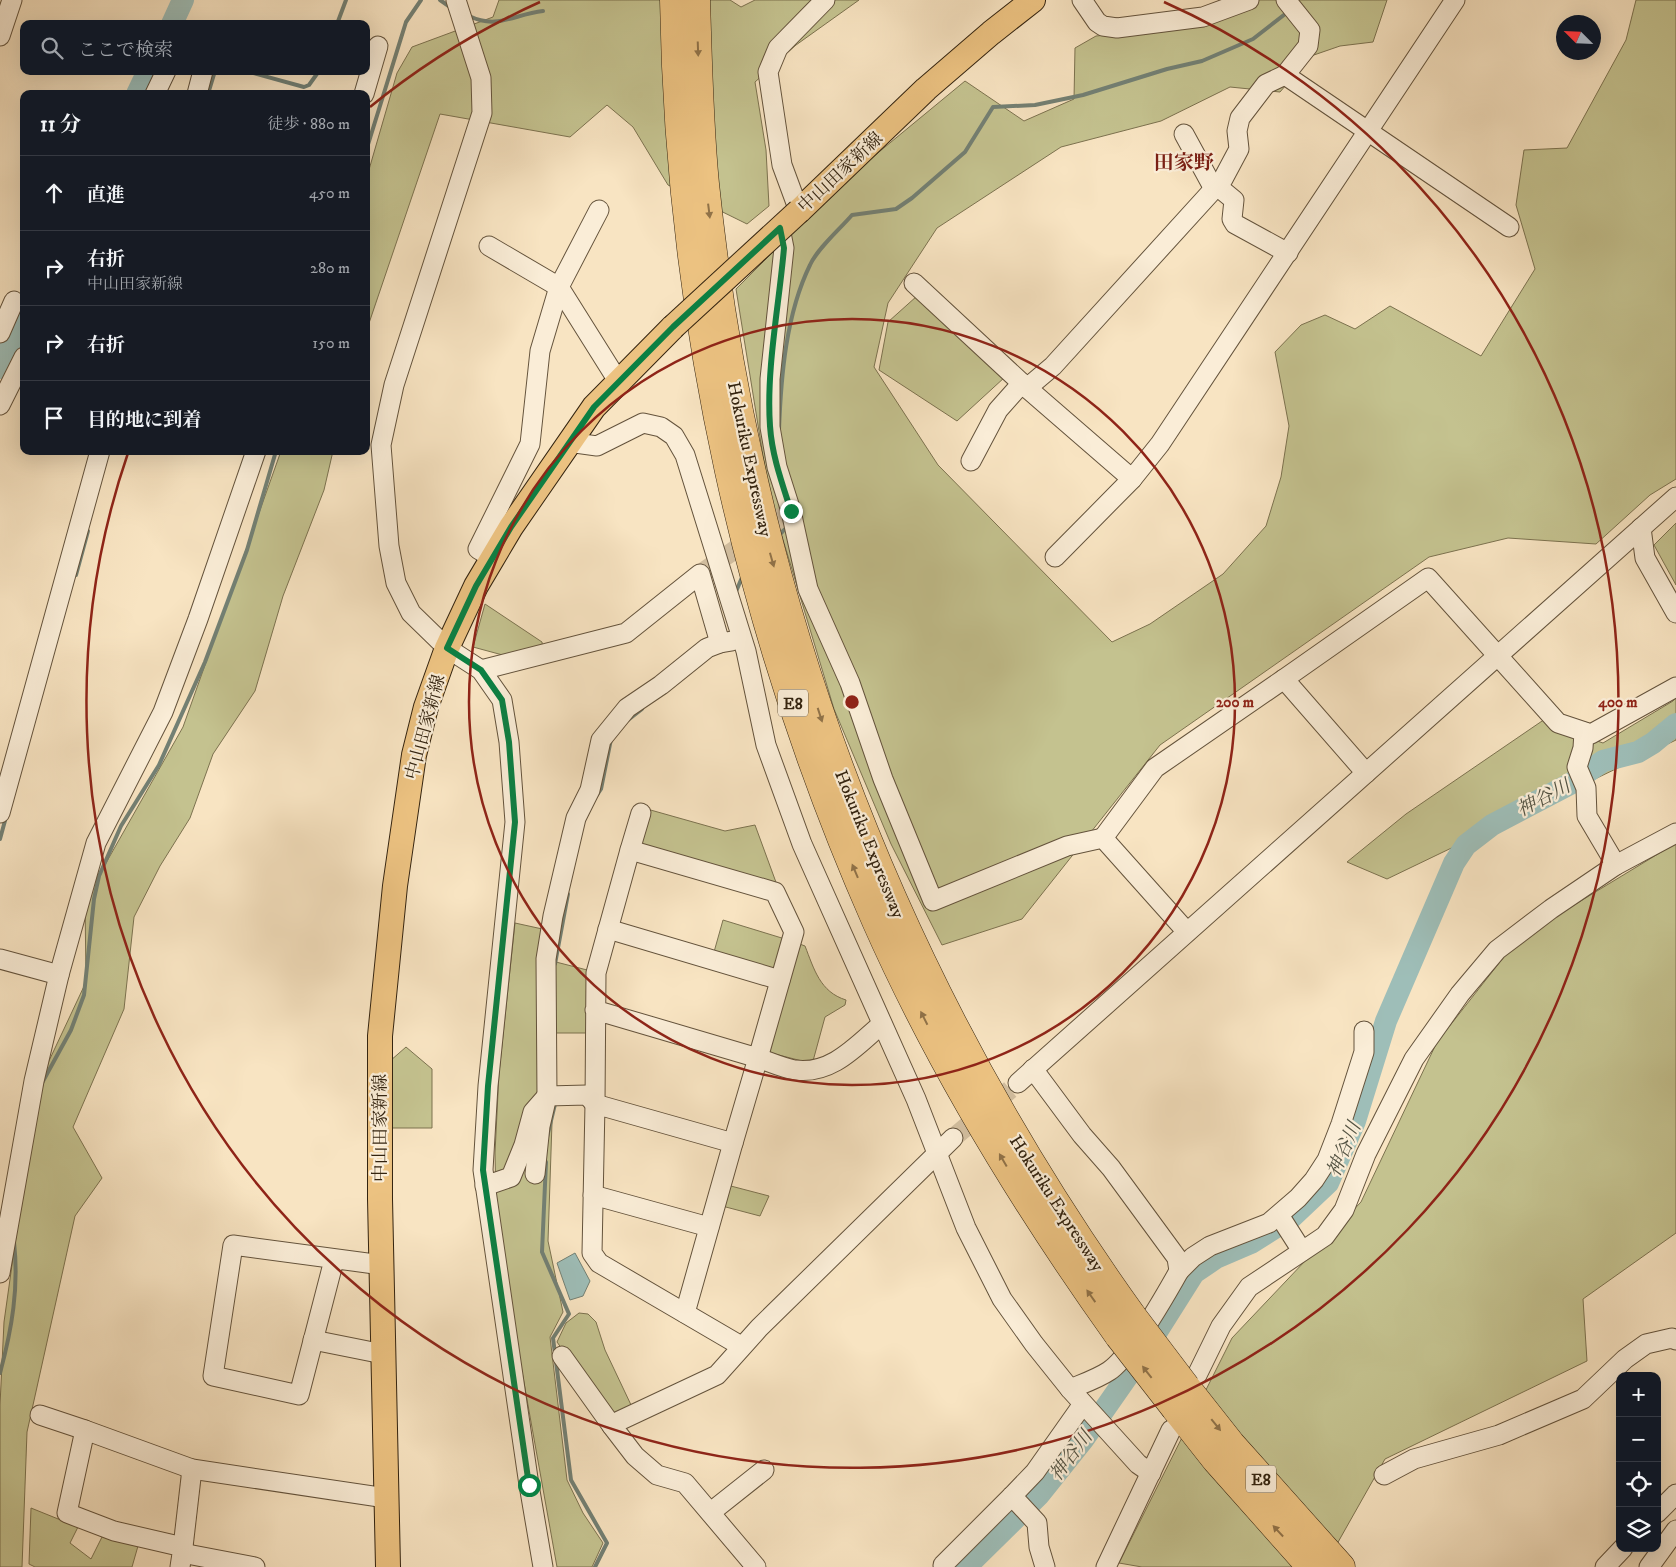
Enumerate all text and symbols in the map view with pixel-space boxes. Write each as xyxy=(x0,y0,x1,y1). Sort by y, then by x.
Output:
north arrow xyxy=(1556,15,1601,60)
search box xyxy=(20,20,370,75)
icon: search xyxy=(38,34,66,62)
text: ここで検索 xyxy=(78,39,173,62)
one-way arrow xyxy=(694,41,702,57)
text: 11 分 xyxy=(40,112,81,138)
text: 徒歩 · 880 m xyxy=(267,114,350,134)
street label: 中山田家新線 xyxy=(794,128,888,218)
district label: 田家野 xyxy=(1154,151,1214,176)
icon: ahead xyxy=(40,179,68,207)
text: 450 m xyxy=(309,183,350,203)
text: 直進 xyxy=(87,184,125,207)
one-way arrow xyxy=(705,203,713,219)
text: 右折 xyxy=(87,248,125,271)
icon: right xyxy=(40,254,68,282)
text: 280 m xyxy=(310,258,350,278)
text: 中山田家新線 xyxy=(87,274,183,294)
icon: right xyxy=(40,329,68,357)
text: 150 m xyxy=(312,333,350,353)
text: 右折 xyxy=(87,334,125,357)
street label: Hokuriku Expressway xyxy=(722,380,776,539)
icon: arrive xyxy=(40,404,68,432)
text: 目的地に到着 xyxy=(87,409,201,432)
route end xyxy=(780,500,803,523)
one-way arrow xyxy=(769,552,777,567)
street label: 中山田家新線 xyxy=(401,672,451,782)
road number: E8 xyxy=(778,690,808,716)
centre of rings xyxy=(843,693,861,711)
text: 200 m xyxy=(1216,693,1255,712)
text: 400 m xyxy=(1597,693,1638,712)
one-way arrow xyxy=(816,708,824,723)
street label: Hokuriku Expressway xyxy=(829,767,909,922)
water label: 神谷川 xyxy=(1513,774,1576,822)
one-way arrow xyxy=(851,864,859,878)
one-way arrow xyxy=(920,1011,928,1025)
street label: 中山田家新線 xyxy=(370,1074,392,1182)
water label: 神谷川 xyxy=(1323,1117,1367,1180)
street label: Hokuriku Expressway xyxy=(1004,1131,1109,1276)
one-way arrow xyxy=(998,1153,1007,1167)
one-way arrow xyxy=(1086,1290,1096,1303)
one-way arrow xyxy=(1142,1365,1152,1379)
map controls xyxy=(1616,1372,1661,1552)
button: + xyxy=(1616,1372,1661,1417)
button: − xyxy=(1616,1417,1661,1462)
one-way arrow xyxy=(1211,1418,1221,1432)
water label: 神谷川 xyxy=(1045,1425,1099,1486)
button: locate xyxy=(1616,1462,1661,1507)
road number: E8 xyxy=(1246,1466,1276,1492)
route start xyxy=(518,1474,541,1497)
button: layers xyxy=(1616,1507,1661,1552)
one-way arrow xyxy=(1272,1526,1284,1538)

